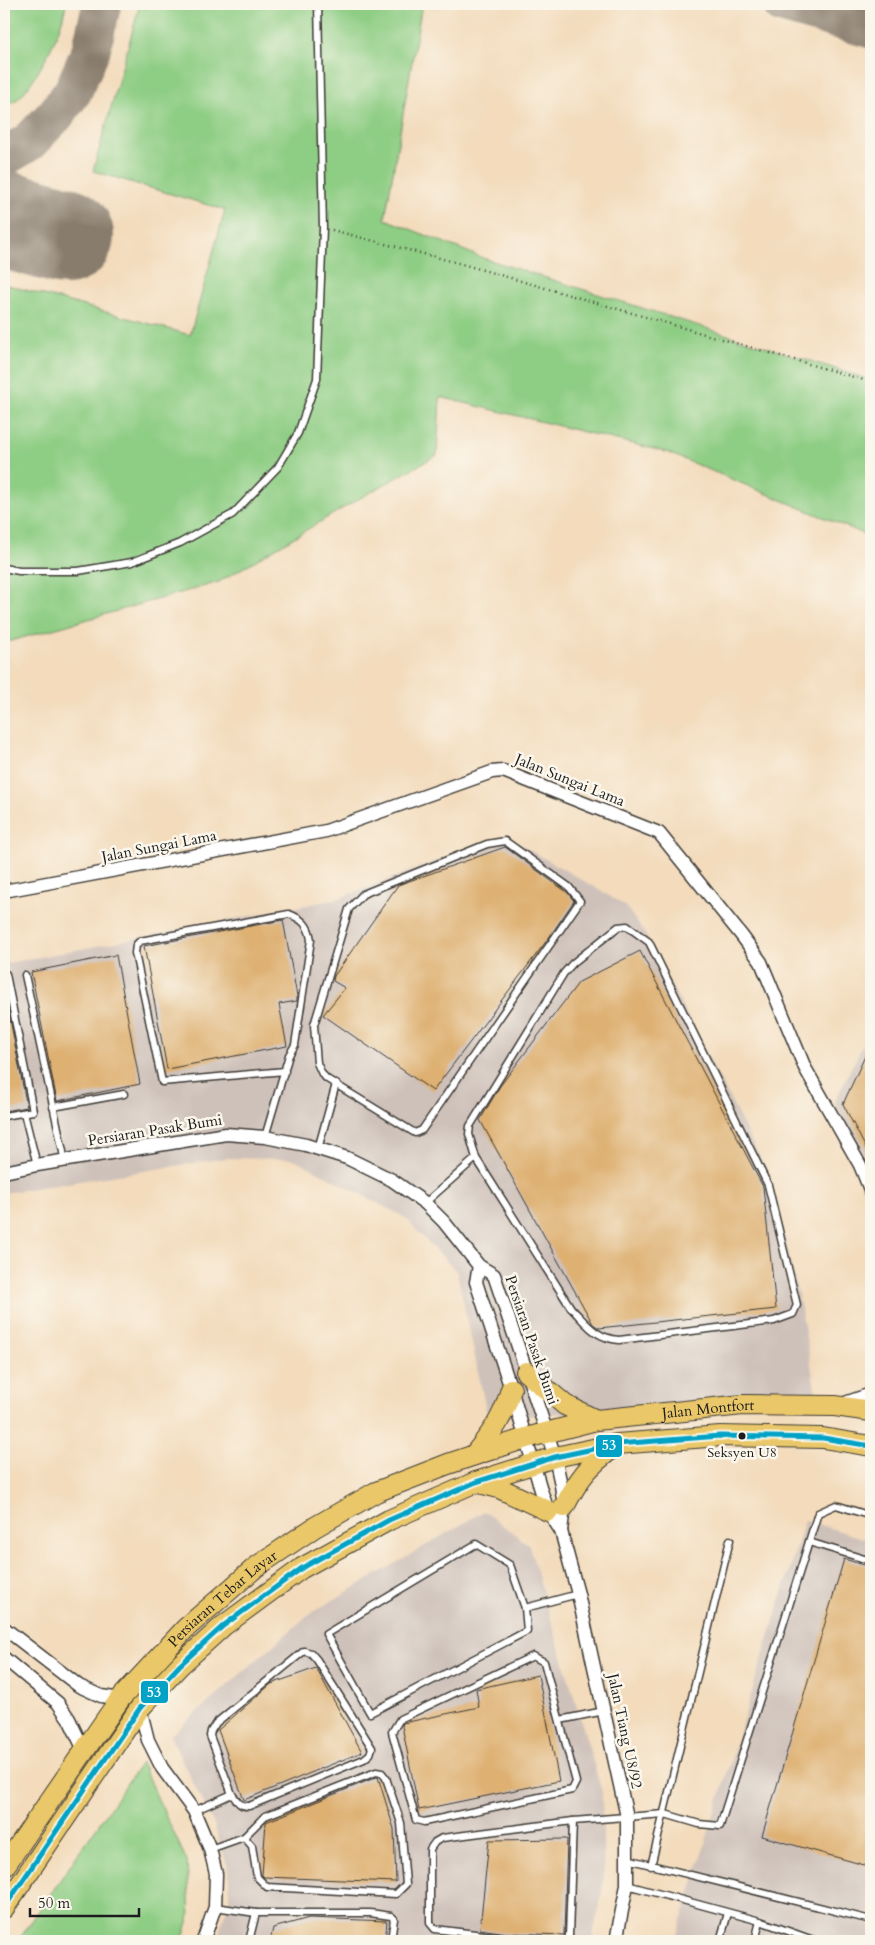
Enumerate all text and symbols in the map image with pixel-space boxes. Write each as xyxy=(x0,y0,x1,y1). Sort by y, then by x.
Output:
street label: Jalan Sungai Lama xyxy=(510,748,628,811)
street label: Jalan Sungai Lama xyxy=(98,825,219,867)
street label: Persiaran Pasak Bumi xyxy=(86,1110,224,1150)
street label: Persiaran Pasak Bumi xyxy=(500,1273,564,1407)
street label: Jalan Montfort xyxy=(659,1395,755,1423)
marker: Seksyen U8 xyxy=(737,1431,747,1441)
line badge: 53 xyxy=(595,1434,623,1458)
text: 53 xyxy=(602,1436,616,1455)
place label: Seksyen U8 xyxy=(707,1443,777,1462)
street label: Persiaran Tebar Layar xyxy=(163,1545,281,1651)
street label: Jalan Tiang U8/92 xyxy=(603,1670,647,1791)
line badge: 53 xyxy=(140,1680,169,1704)
text: 53 xyxy=(147,1683,161,1702)
scale bar xyxy=(30,1885,139,1917)
text: 50 m xyxy=(38,1893,70,1913)

